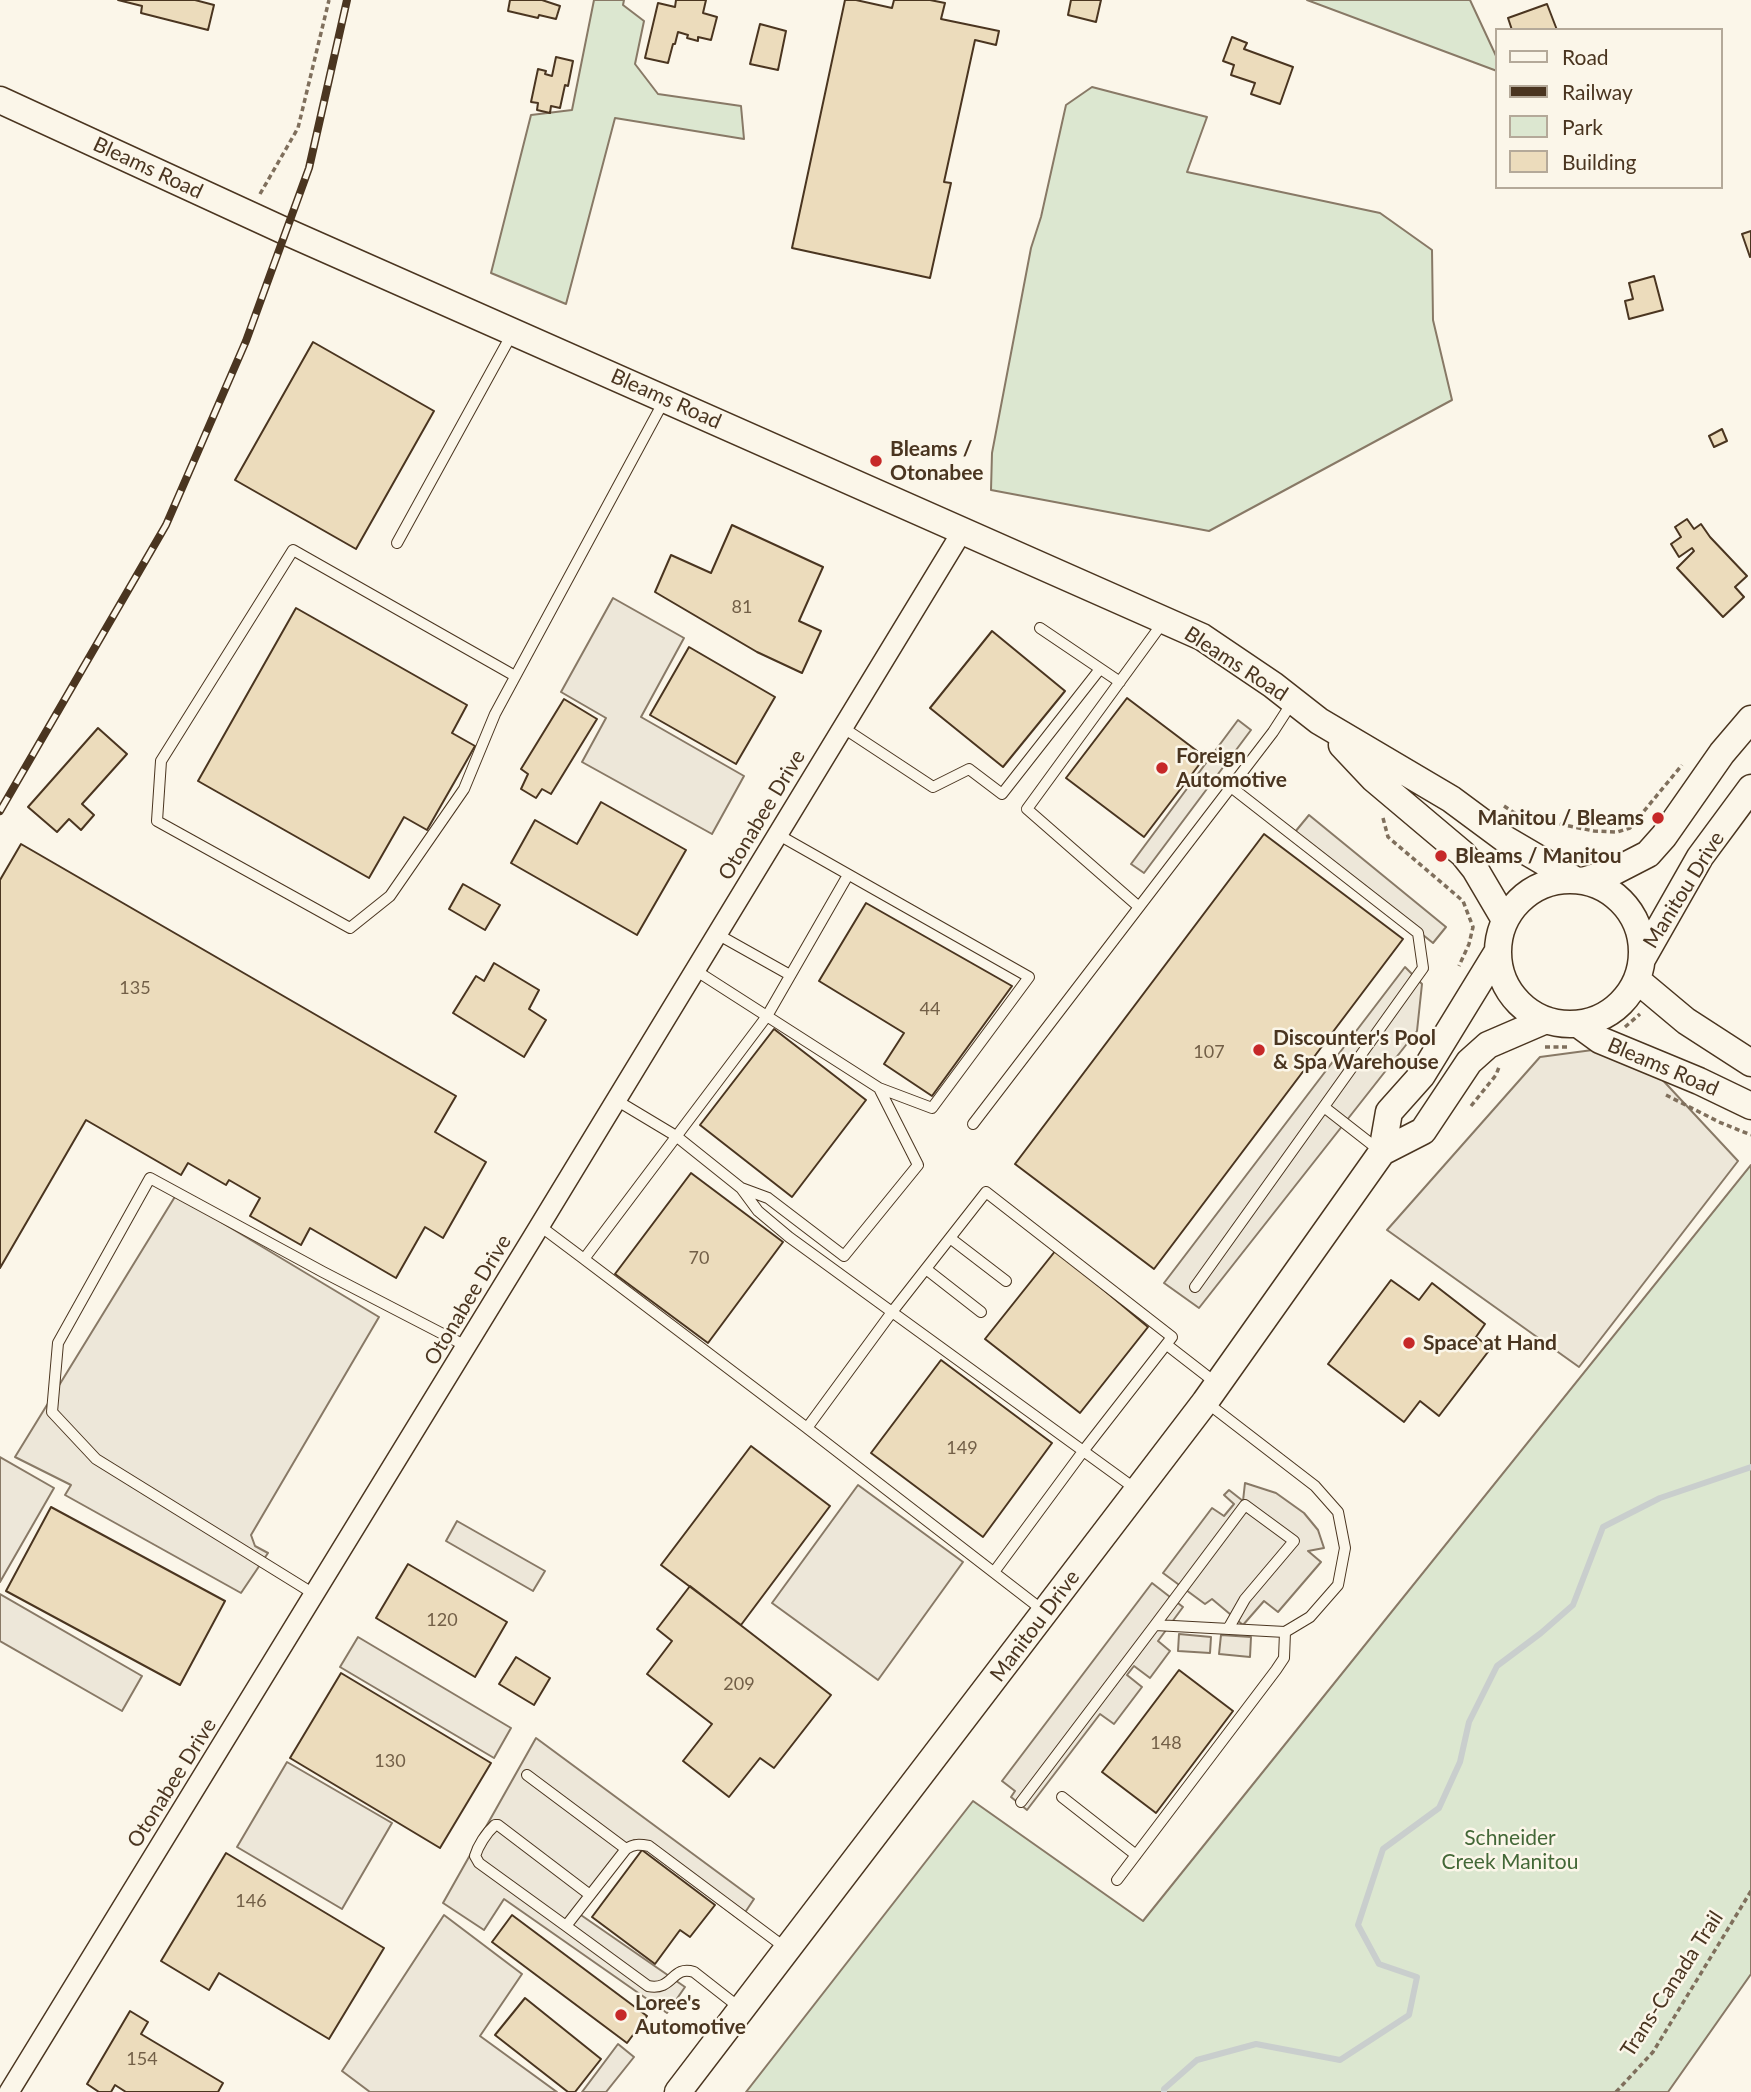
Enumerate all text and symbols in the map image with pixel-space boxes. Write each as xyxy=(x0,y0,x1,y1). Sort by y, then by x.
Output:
legend xyxy=(1496,28,1723,189)
text: Road xyxy=(1562,44,1609,69)
text: Railway xyxy=(1562,79,1633,104)
text: Park xyxy=(1562,114,1603,139)
street label: Bleams Road xyxy=(89,132,207,204)
text: Building xyxy=(1562,149,1637,174)
street label: Bleams Road xyxy=(607,363,725,435)
place label: Bleams / Otonabee xyxy=(890,436,984,486)
marker: Bleams / Otonabee xyxy=(868,453,884,469)
house number: 81 xyxy=(732,596,752,618)
street label: Bleams Road xyxy=(1180,621,1292,707)
place label: Foreign Automotive xyxy=(1176,743,1287,793)
street label: Otonabee Drive xyxy=(713,745,811,885)
marker: Foreign Automotive xyxy=(1154,760,1170,776)
place label: Manitou / Bleams xyxy=(1477,805,1644,831)
marker: Manitou / Bleams xyxy=(1650,810,1666,826)
street label: Manitou Drive xyxy=(1638,827,1730,953)
place label: Bleams / Manitou xyxy=(1455,843,1622,869)
marker: Bleams / Manitou xyxy=(1433,848,1449,864)
house number: 135 xyxy=(119,977,151,999)
house number: 44 xyxy=(920,998,940,1020)
place label: Discounter's Pool & Spa Warehouse xyxy=(1273,1025,1439,1075)
street label: Bleams Road xyxy=(1604,1032,1722,1102)
house number: 107 xyxy=(1193,1041,1225,1063)
marker: Discounter's Pool & Spa Warehouse xyxy=(1251,1042,1267,1058)
street label: Otonabee Drive xyxy=(419,1230,517,1370)
house number: 70 xyxy=(689,1247,709,1269)
place label: Space at Hand xyxy=(1423,1330,1557,1356)
marker: Space at Hand xyxy=(1401,1335,1417,1351)
house number: 149 xyxy=(946,1437,978,1459)
street label: Manitou Drive xyxy=(985,1565,1085,1687)
house number: 120 xyxy=(426,1609,458,1631)
house number: 209 xyxy=(723,1673,755,1695)
street label: Otonabee Drive xyxy=(122,1714,222,1852)
house number: 148 xyxy=(1150,1732,1182,1754)
house number: 130 xyxy=(374,1750,406,1772)
park label: Schneider Creek Manitou xyxy=(1442,1825,1578,1875)
house number: 146 xyxy=(235,1890,267,1912)
street label: Trans-Canada Trail xyxy=(1615,1906,1729,2062)
place label: Loree's Automotive xyxy=(635,1990,746,2040)
marker: Loree's Automotive xyxy=(613,2007,629,2023)
house number: 154 xyxy=(126,2048,158,2070)

